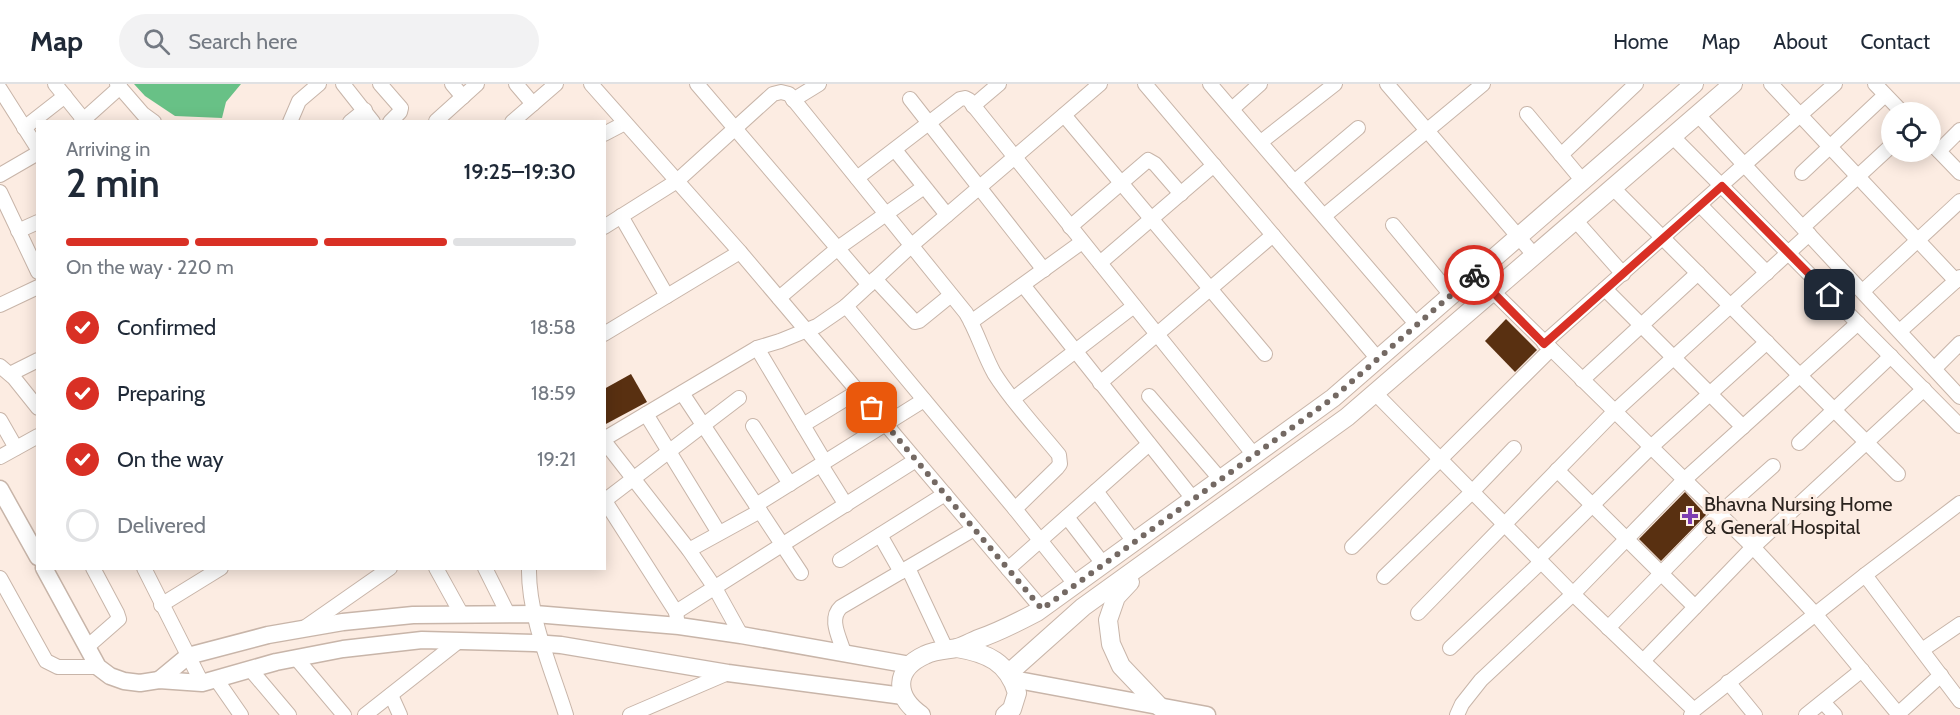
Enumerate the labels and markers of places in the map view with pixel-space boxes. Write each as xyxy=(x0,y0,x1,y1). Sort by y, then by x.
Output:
pin xyxy=(1804,269,1855,320)
pin xyxy=(846,382,897,433)
place label: Bhavna Nursing Home & General Hospital xyxy=(1704,492,1892,539)
marker: Bhavna Nursing Home & General Hospital xyxy=(1681,507,1699,525)

